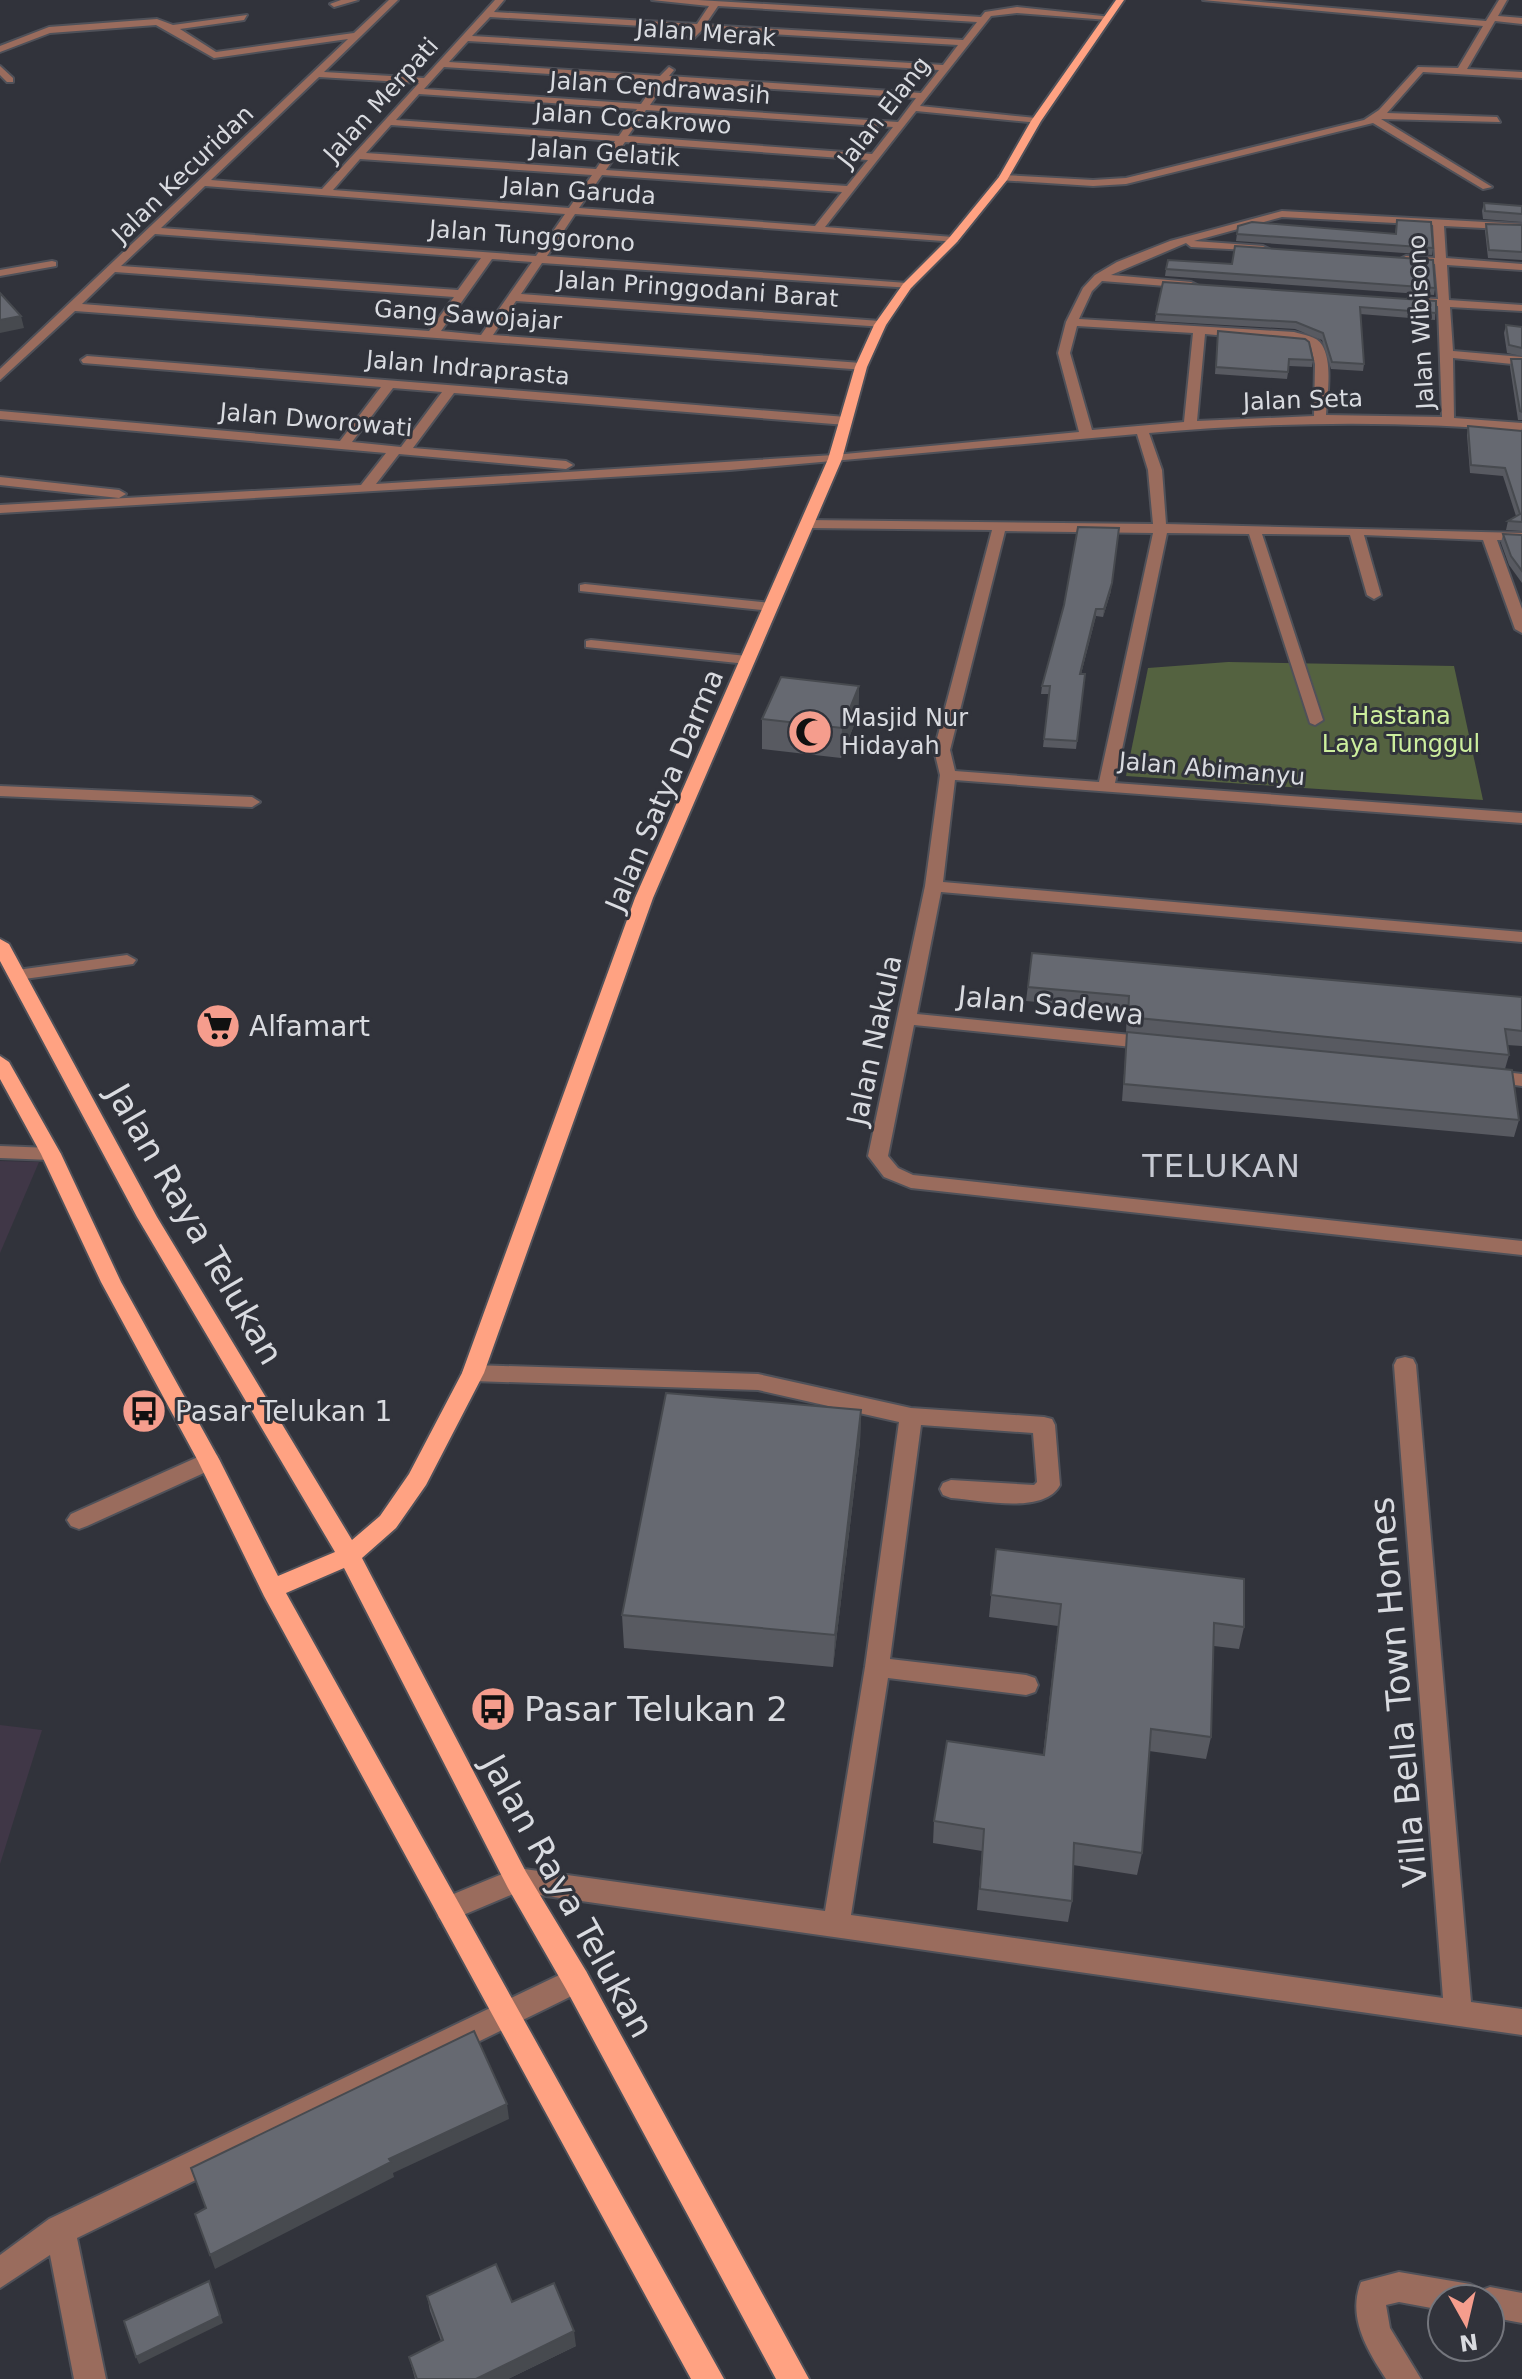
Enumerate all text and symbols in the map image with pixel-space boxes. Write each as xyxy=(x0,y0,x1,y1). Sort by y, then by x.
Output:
street label: Jalan Merak xyxy=(633,14,777,52)
street label: Jalan Merpati xyxy=(317,32,444,169)
street label: Jalan Elang xyxy=(831,51,936,175)
street label: Jalan Cendrawasih xyxy=(547,66,771,110)
street label: Jalan Cocakrowo xyxy=(531,98,733,140)
street label: Jalan Kecuridan xyxy=(105,100,259,250)
street label: Jalan Gelatik xyxy=(527,134,681,172)
street label: Jalan Garuda xyxy=(499,172,657,210)
street label: Jalan Tunggorono xyxy=(426,215,636,257)
street label: Jalan Wibisono xyxy=(1402,234,1440,412)
street label: Jalan Pringgodani Barat xyxy=(555,265,839,313)
street label: Gang Sawojajar xyxy=(373,294,563,336)
street label: Jalan Indraprasta xyxy=(363,345,571,391)
street label: Jalan Seta xyxy=(1240,384,1364,416)
street label: Jalan Dworowati xyxy=(217,397,413,442)
street label: Jalan Satya Darma xyxy=(598,664,730,918)
park label: Hastana Laya Tunggul xyxy=(1322,702,1480,758)
place label: Masjid Nur Hidayah xyxy=(841,704,968,760)
mosque icon: Masjid Nur Hidayah xyxy=(786,708,834,756)
street label: Jalan Abimanyu xyxy=(1116,747,1306,791)
street label: Jalan Nakula xyxy=(840,952,909,1130)
street label: Jalan Sadewa xyxy=(954,979,1146,1032)
supermarket icon: Alfamart xyxy=(194,1002,242,1050)
place label: Alfamart xyxy=(249,1010,370,1043)
street label: Jalan Raya Telukan xyxy=(97,1075,292,1371)
district label: TELUKAN xyxy=(1141,1147,1302,1185)
bus stop icon: Pasar Telukan 1 xyxy=(120,1387,168,1435)
place label: Pasar Telukan 1 xyxy=(175,1395,392,1428)
street label: Villa Bella Town Homes xyxy=(1361,1495,1435,1889)
bus stop icon: Pasar Telukan 2 xyxy=(469,1685,517,1733)
place label: Pasar Telukan 2 xyxy=(524,1689,788,1729)
street label: Jalan Raya Telukan xyxy=(473,1746,662,2044)
north arrow xyxy=(1426,2283,1506,2363)
text: N xyxy=(1458,2329,1480,2356)

